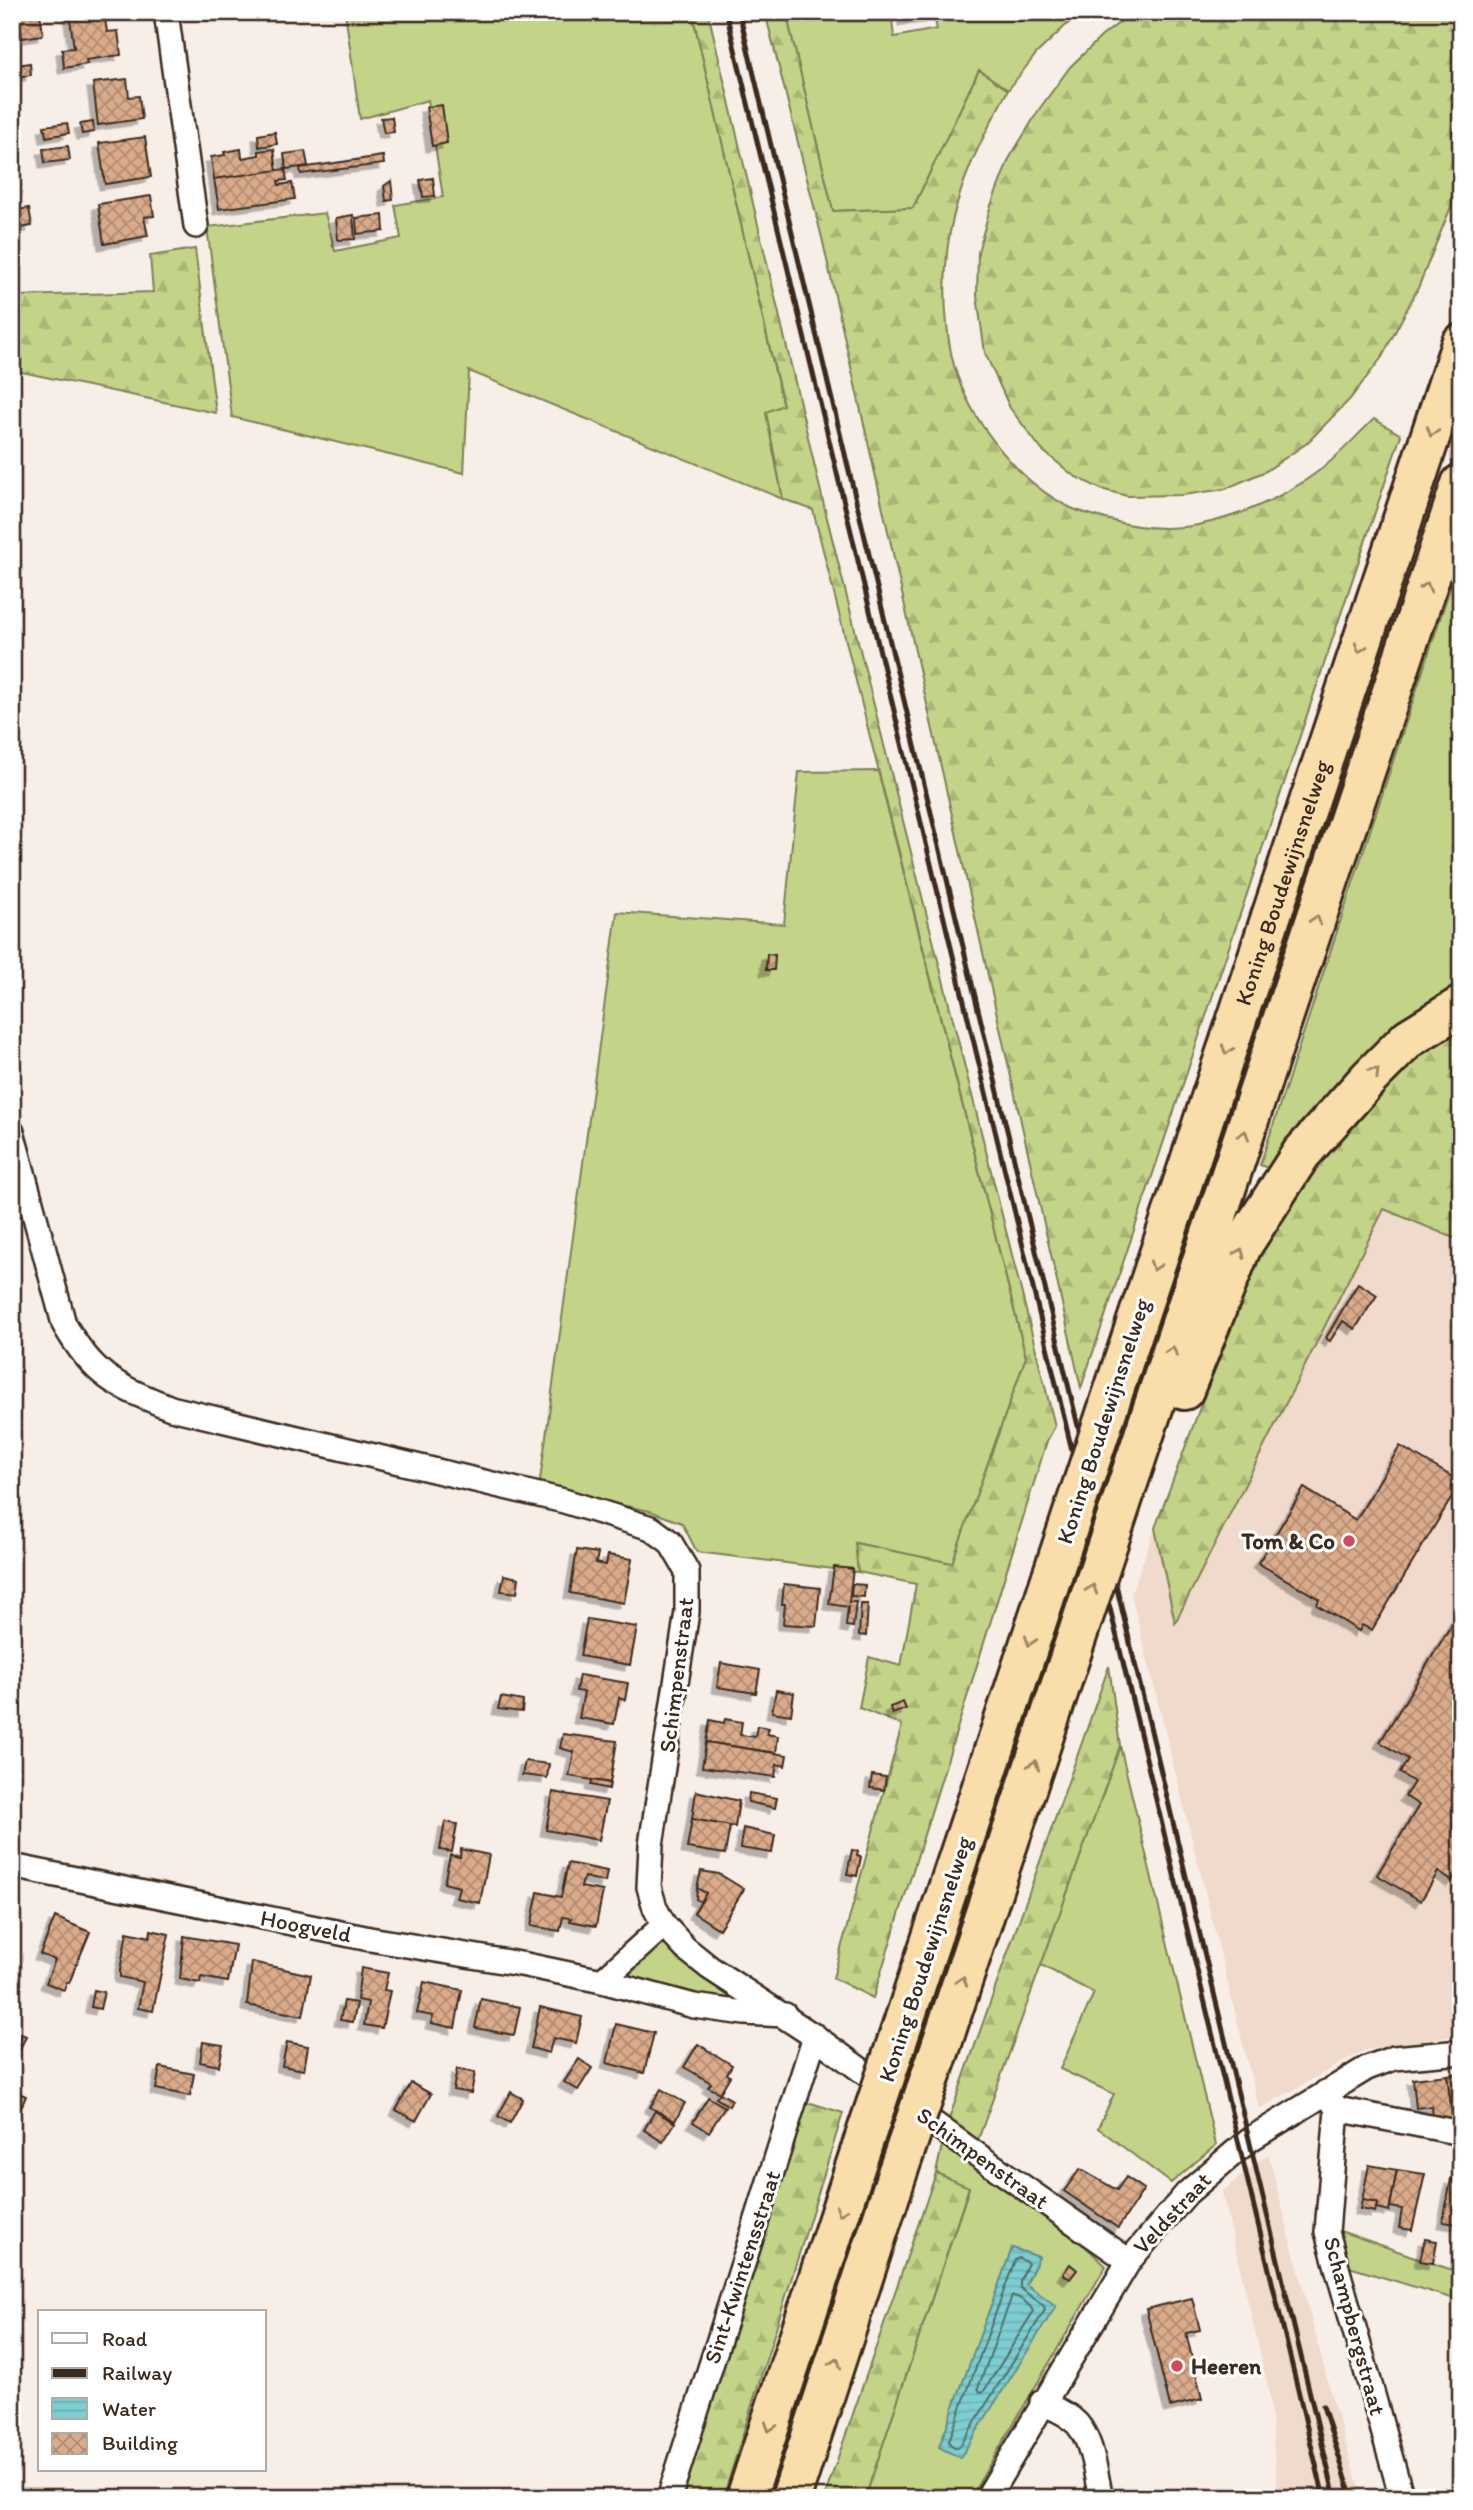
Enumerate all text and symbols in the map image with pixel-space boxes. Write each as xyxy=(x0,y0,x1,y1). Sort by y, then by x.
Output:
one-way arrow xyxy=(1425,426,1440,438)
one-way arrow xyxy=(1418,582,1432,594)
one-way arrow xyxy=(1354,641,1368,654)
street label: Koning Boudewijnsnelweg xyxy=(1229,756,1336,1009)
one-way arrow xyxy=(1307,914,1322,926)
one-way arrow xyxy=(1220,1044,1235,1056)
one-way arrow xyxy=(1367,1068,1380,1081)
one-way arrow xyxy=(1236,1130,1250,1142)
one-way arrow xyxy=(1232,1248,1246,1261)
one-way arrow xyxy=(1149,1259,1163,1272)
street label: Koning Boudewijnsnelweg xyxy=(1050,1294,1156,1547)
one-way arrow xyxy=(1164,1346,1178,1358)
place label: Tom & Co xyxy=(1241,1527,1335,1555)
marker: Tom & Co xyxy=(1341,1533,1357,1549)
one-way arrow xyxy=(1084,1584,1099,1596)
street label: Schimpenstraat xyxy=(653,1595,699,1754)
one-way arrow xyxy=(1024,1635,1038,1647)
one-way arrow xyxy=(1026,1760,1040,1772)
street label: Koning Boudewijnsnelweg xyxy=(872,1832,978,2085)
street label: Hoogveld xyxy=(258,1903,354,1949)
one-way arrow xyxy=(954,1975,968,1988)
street label: Schimpenstraat xyxy=(912,2101,1055,2215)
street label: Veldstraat xyxy=(1127,2166,1217,2260)
street label: Sint-Kwintensstraat xyxy=(698,2167,787,2367)
one-way arrow xyxy=(835,2204,849,2216)
street label: Schampbergstraat xyxy=(1318,2234,1392,2419)
legend xyxy=(38,2310,266,2472)
text: Road xyxy=(102,2326,148,2351)
place label: Heeren xyxy=(1191,2352,1262,2380)
one-way arrow xyxy=(827,2358,842,2370)
marker: Heeren xyxy=(1169,2358,1185,2374)
text: Railway xyxy=(102,2360,172,2385)
text: Water xyxy=(102,2396,156,2421)
one-way arrow xyxy=(764,2420,778,2432)
text: Building xyxy=(102,2430,178,2455)

